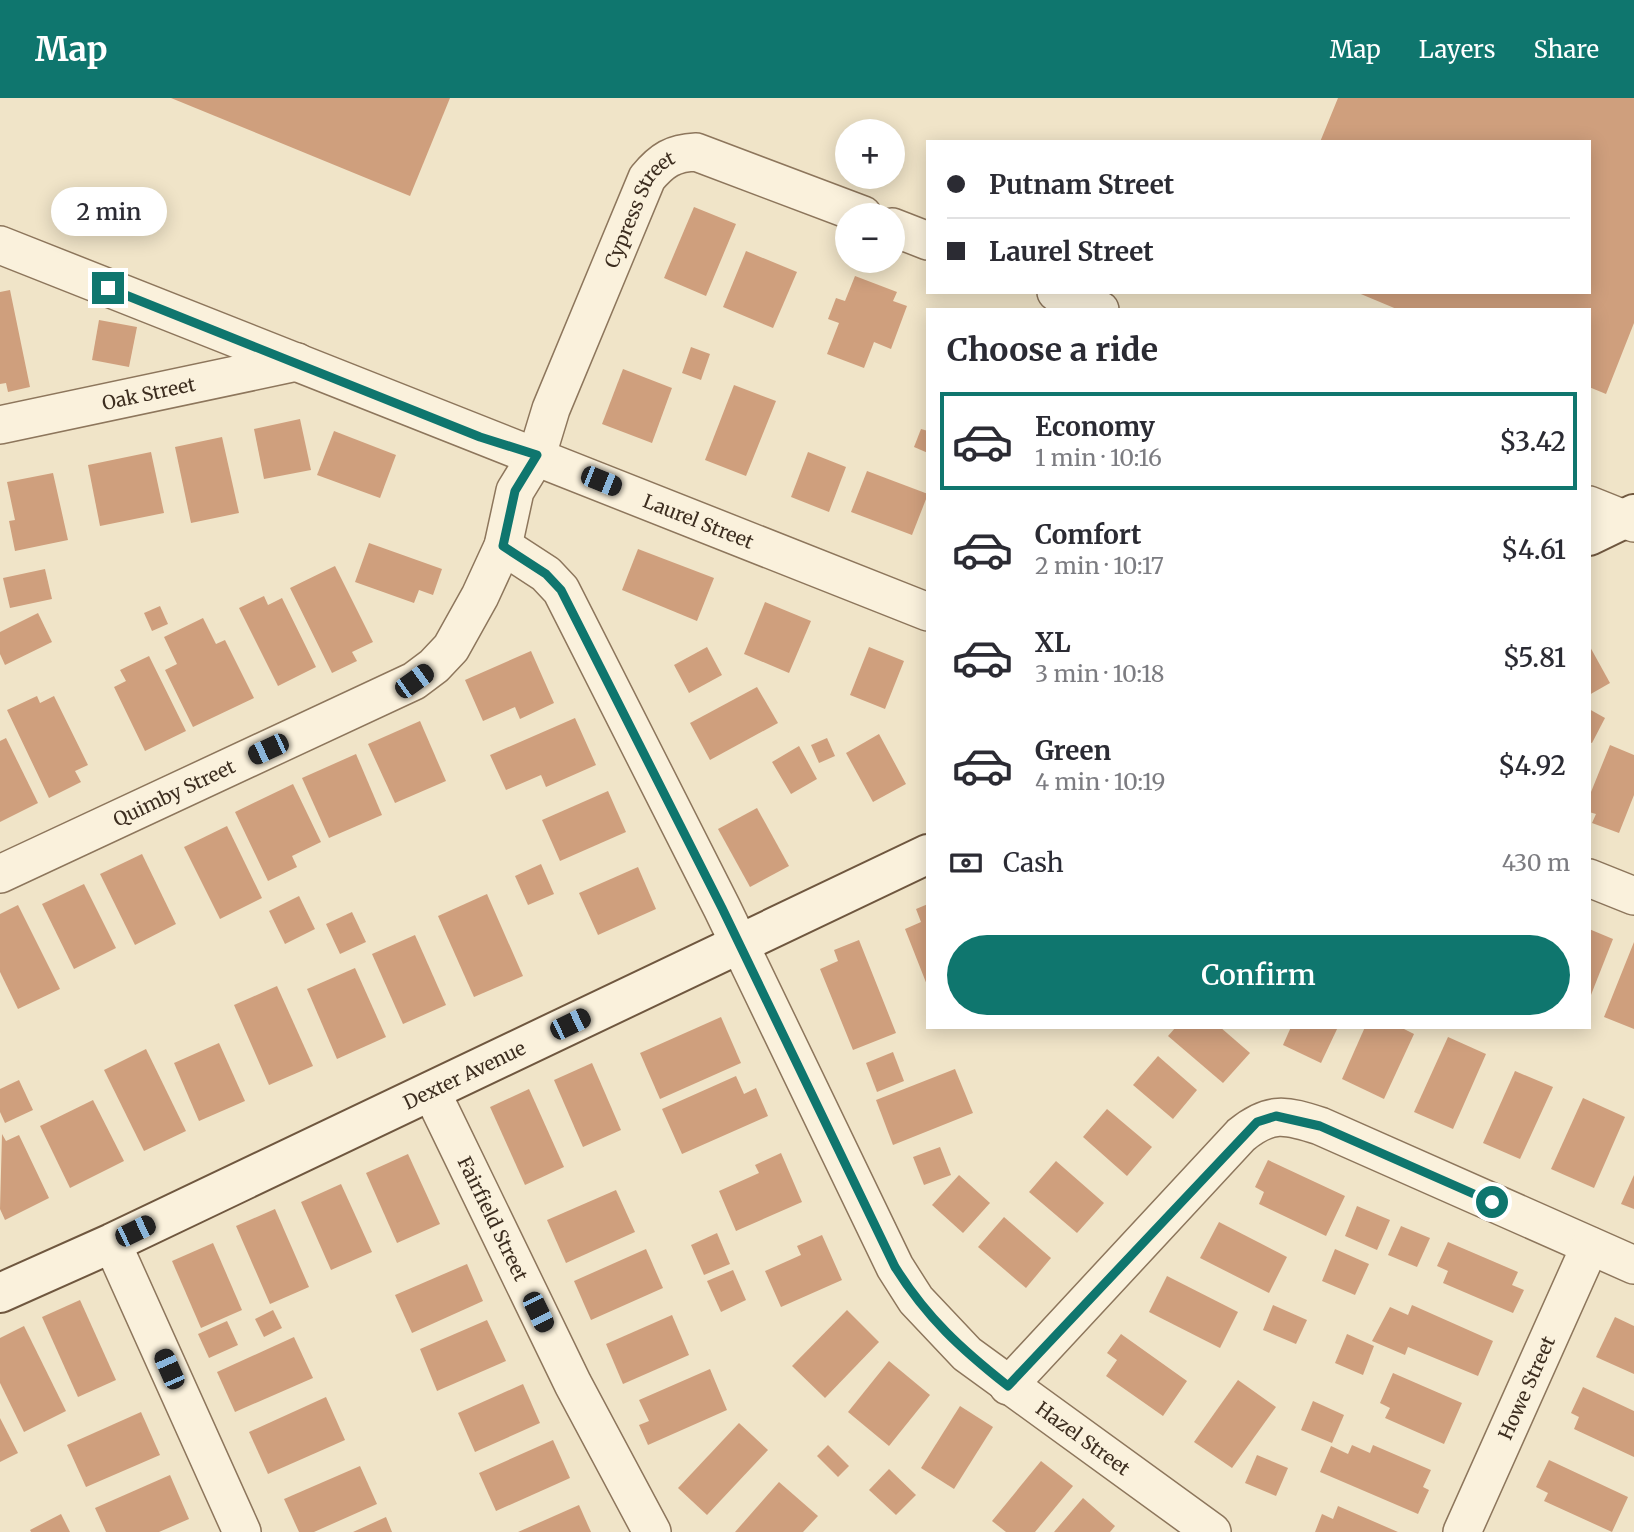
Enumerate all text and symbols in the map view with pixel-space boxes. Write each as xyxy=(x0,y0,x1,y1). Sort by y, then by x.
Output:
text: Map xyxy=(35,29,108,70)
text: Map xyxy=(1330,34,1381,65)
text: Layers xyxy=(1419,34,1495,65)
text: Share xyxy=(1533,34,1599,65)
map controls xyxy=(835,119,905,273)
button: + xyxy=(835,119,905,189)
street label: Cypress Street xyxy=(599,145,679,271)
text: Putnam Street xyxy=(989,168,1174,201)
callout: 2 min xyxy=(50,186,166,236)
text: 2 min xyxy=(77,197,141,226)
button: − xyxy=(835,203,905,273)
text: Laurel Street xyxy=(989,235,1154,268)
route end xyxy=(92,272,124,304)
text: Choose a ride xyxy=(947,330,1158,370)
street label: Oak Street xyxy=(100,372,198,415)
icon: car xyxy=(951,410,1014,473)
text: Economy xyxy=(1035,410,1155,443)
text: $3.42 xyxy=(1499,425,1566,458)
text: 1 min · 10:16 xyxy=(1035,443,1162,472)
car xyxy=(578,463,625,499)
street label: Laurel Street xyxy=(640,489,758,554)
icon: car xyxy=(951,518,1014,581)
text: Comfort xyxy=(1035,518,1141,551)
text: $4.61 xyxy=(1501,533,1566,566)
text: 2 min · 10:17 xyxy=(1035,551,1164,580)
icon: car xyxy=(951,626,1014,689)
text: XL xyxy=(1035,626,1071,659)
text: $5.81 xyxy=(1503,641,1566,674)
text: 3 min · 10:18 xyxy=(1035,659,1165,688)
car xyxy=(391,660,438,702)
car xyxy=(245,731,292,767)
icon: car xyxy=(951,734,1014,797)
text: Green xyxy=(1035,734,1111,767)
text: $4.92 xyxy=(1498,749,1566,782)
street label: Quimby Street xyxy=(109,754,239,832)
text: 4 min · 10:19 xyxy=(1035,767,1165,796)
icon: cash xyxy=(947,844,985,882)
text: Cash xyxy=(1003,846,1064,879)
text: 430 m xyxy=(1502,848,1570,877)
button: Confirm xyxy=(947,935,1570,1015)
car xyxy=(547,1005,594,1043)
street label: Dexter Avenue xyxy=(399,1036,530,1114)
street label: Fairfield Street xyxy=(453,1153,534,1286)
route start xyxy=(1476,1186,1508,1218)
car xyxy=(112,1212,159,1250)
car xyxy=(520,1289,557,1335)
street label: Howe Street xyxy=(1493,1332,1560,1443)
car xyxy=(151,1346,188,1392)
street label: Hazel Street xyxy=(1031,1396,1135,1481)

